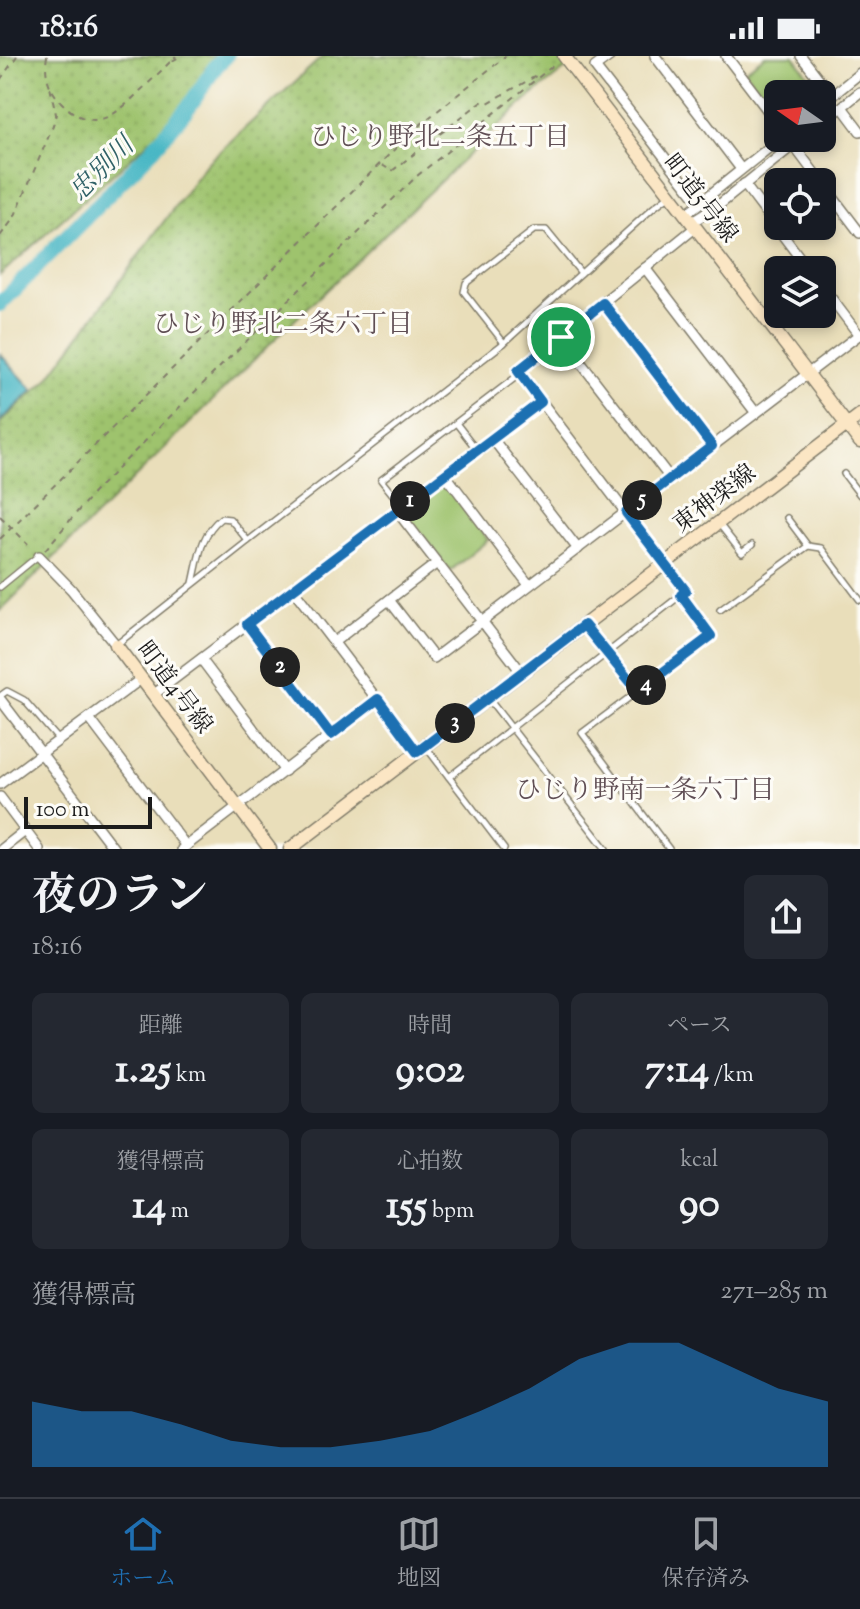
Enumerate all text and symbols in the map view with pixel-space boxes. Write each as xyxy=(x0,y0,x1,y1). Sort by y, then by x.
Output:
text: 18:16 xyxy=(40,7,98,50)
north arrow xyxy=(764,80,836,152)
map controls xyxy=(764,80,836,328)
district label: ひじり野北二条五丁目 xyxy=(310,120,570,157)
water label: 忠別川 xyxy=(62,127,146,210)
street label: 町道5号線 xyxy=(654,148,745,251)
button: locate xyxy=(764,168,836,240)
button: layers xyxy=(764,256,836,328)
pin xyxy=(527,303,595,371)
district label: ひじり野北二条六丁目 xyxy=(153,307,413,344)
icon: arrive xyxy=(539,315,583,359)
street label: 東神楽線 xyxy=(667,457,764,542)
pin: 5 xyxy=(622,480,662,520)
pin: 1 xyxy=(390,481,430,521)
text: 5 xyxy=(638,484,646,516)
text: 1 xyxy=(406,485,414,517)
street label: 町道4号線 xyxy=(127,635,220,742)
pin: 2 xyxy=(260,647,300,687)
text: 2 xyxy=(275,651,285,683)
pin: 4 xyxy=(626,665,666,705)
text: 4 xyxy=(640,669,652,701)
pin: 3 xyxy=(435,703,475,743)
text: 3 xyxy=(451,707,459,739)
district label: ひじり野南一条六丁目 xyxy=(515,773,775,810)
scale bar xyxy=(24,793,152,829)
text: 100 m xyxy=(36,795,89,827)
text: 夜のラン xyxy=(32,867,208,930)
button: share xyxy=(744,875,828,959)
text: 18:16 xyxy=(32,929,82,966)
text: 距離 xyxy=(139,1011,183,1043)
text: 時間 xyxy=(408,1011,452,1043)
text: ペース xyxy=(667,1011,732,1043)
text: 1.25 xyxy=(115,1043,171,1100)
text: 9:02 xyxy=(396,1043,464,1100)
text: 7:14 xyxy=(645,1043,709,1100)
text: km xyxy=(171,1060,206,1092)
text: /km xyxy=(709,1060,754,1092)
text: kcal xyxy=(680,1145,718,1177)
text: 獲得標高 xyxy=(117,1147,205,1179)
text: 心拍数 xyxy=(397,1147,463,1179)
text: 90 xyxy=(679,1177,720,1234)
text: 14 xyxy=(132,1179,166,1236)
text: 155 xyxy=(386,1179,427,1236)
text: m xyxy=(166,1196,189,1228)
text: bpm xyxy=(427,1196,474,1228)
text: 271–285 m xyxy=(720,1273,828,1310)
text: 獲得標高 xyxy=(32,1278,136,1315)
tab: ホーム xyxy=(110,1512,176,1596)
tab: 地図 xyxy=(397,1512,441,1596)
tab: 保存済み xyxy=(662,1512,750,1596)

